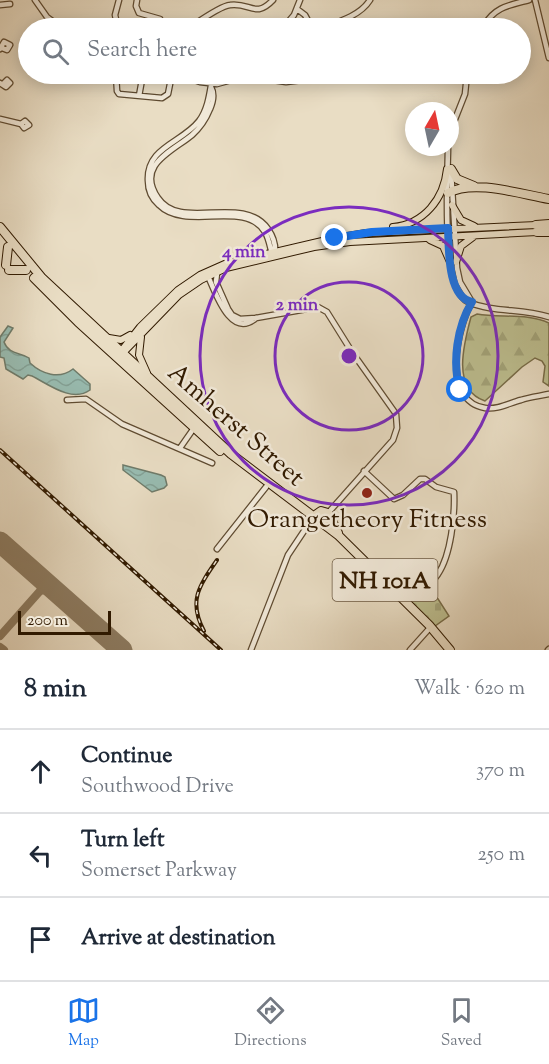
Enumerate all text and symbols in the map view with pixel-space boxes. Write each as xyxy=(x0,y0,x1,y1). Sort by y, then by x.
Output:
search box xyxy=(18,18,531,84)
icon: search xyxy=(39,35,72,68)
text: Search here xyxy=(87,35,197,67)
north arrow xyxy=(405,102,459,156)
route end xyxy=(321,224,347,250)
text: 4 min xyxy=(221,240,266,266)
text: 2 min xyxy=(276,293,319,319)
centre of rings xyxy=(339,346,359,366)
street label: Amherst Street xyxy=(159,356,312,496)
route start xyxy=(446,376,472,402)
marker: Orangetheory Fitness xyxy=(360,486,374,500)
place label: Orangetheory Fitness xyxy=(247,502,487,539)
road number: NH 101A xyxy=(332,559,438,601)
scale bar xyxy=(18,608,111,636)
text: 200 m xyxy=(27,610,68,633)
text: 8 min xyxy=(24,671,87,708)
text: Walk · 620 m xyxy=(414,675,525,704)
text: Continue xyxy=(81,741,172,773)
icon: ahead xyxy=(24,755,57,788)
text: 370 m xyxy=(476,757,525,786)
text: Southwood Drive xyxy=(81,773,234,802)
text: Turn left xyxy=(81,825,164,857)
icon: left xyxy=(24,839,57,872)
text: 250 m xyxy=(477,841,525,870)
text: Somerset Parkway xyxy=(81,857,237,886)
icon: arrive xyxy=(24,923,57,956)
text: Arrive at destination xyxy=(81,923,276,955)
tab: Map xyxy=(67,994,100,1053)
tab: Directions xyxy=(234,994,307,1053)
tab: Saved xyxy=(441,994,482,1053)

